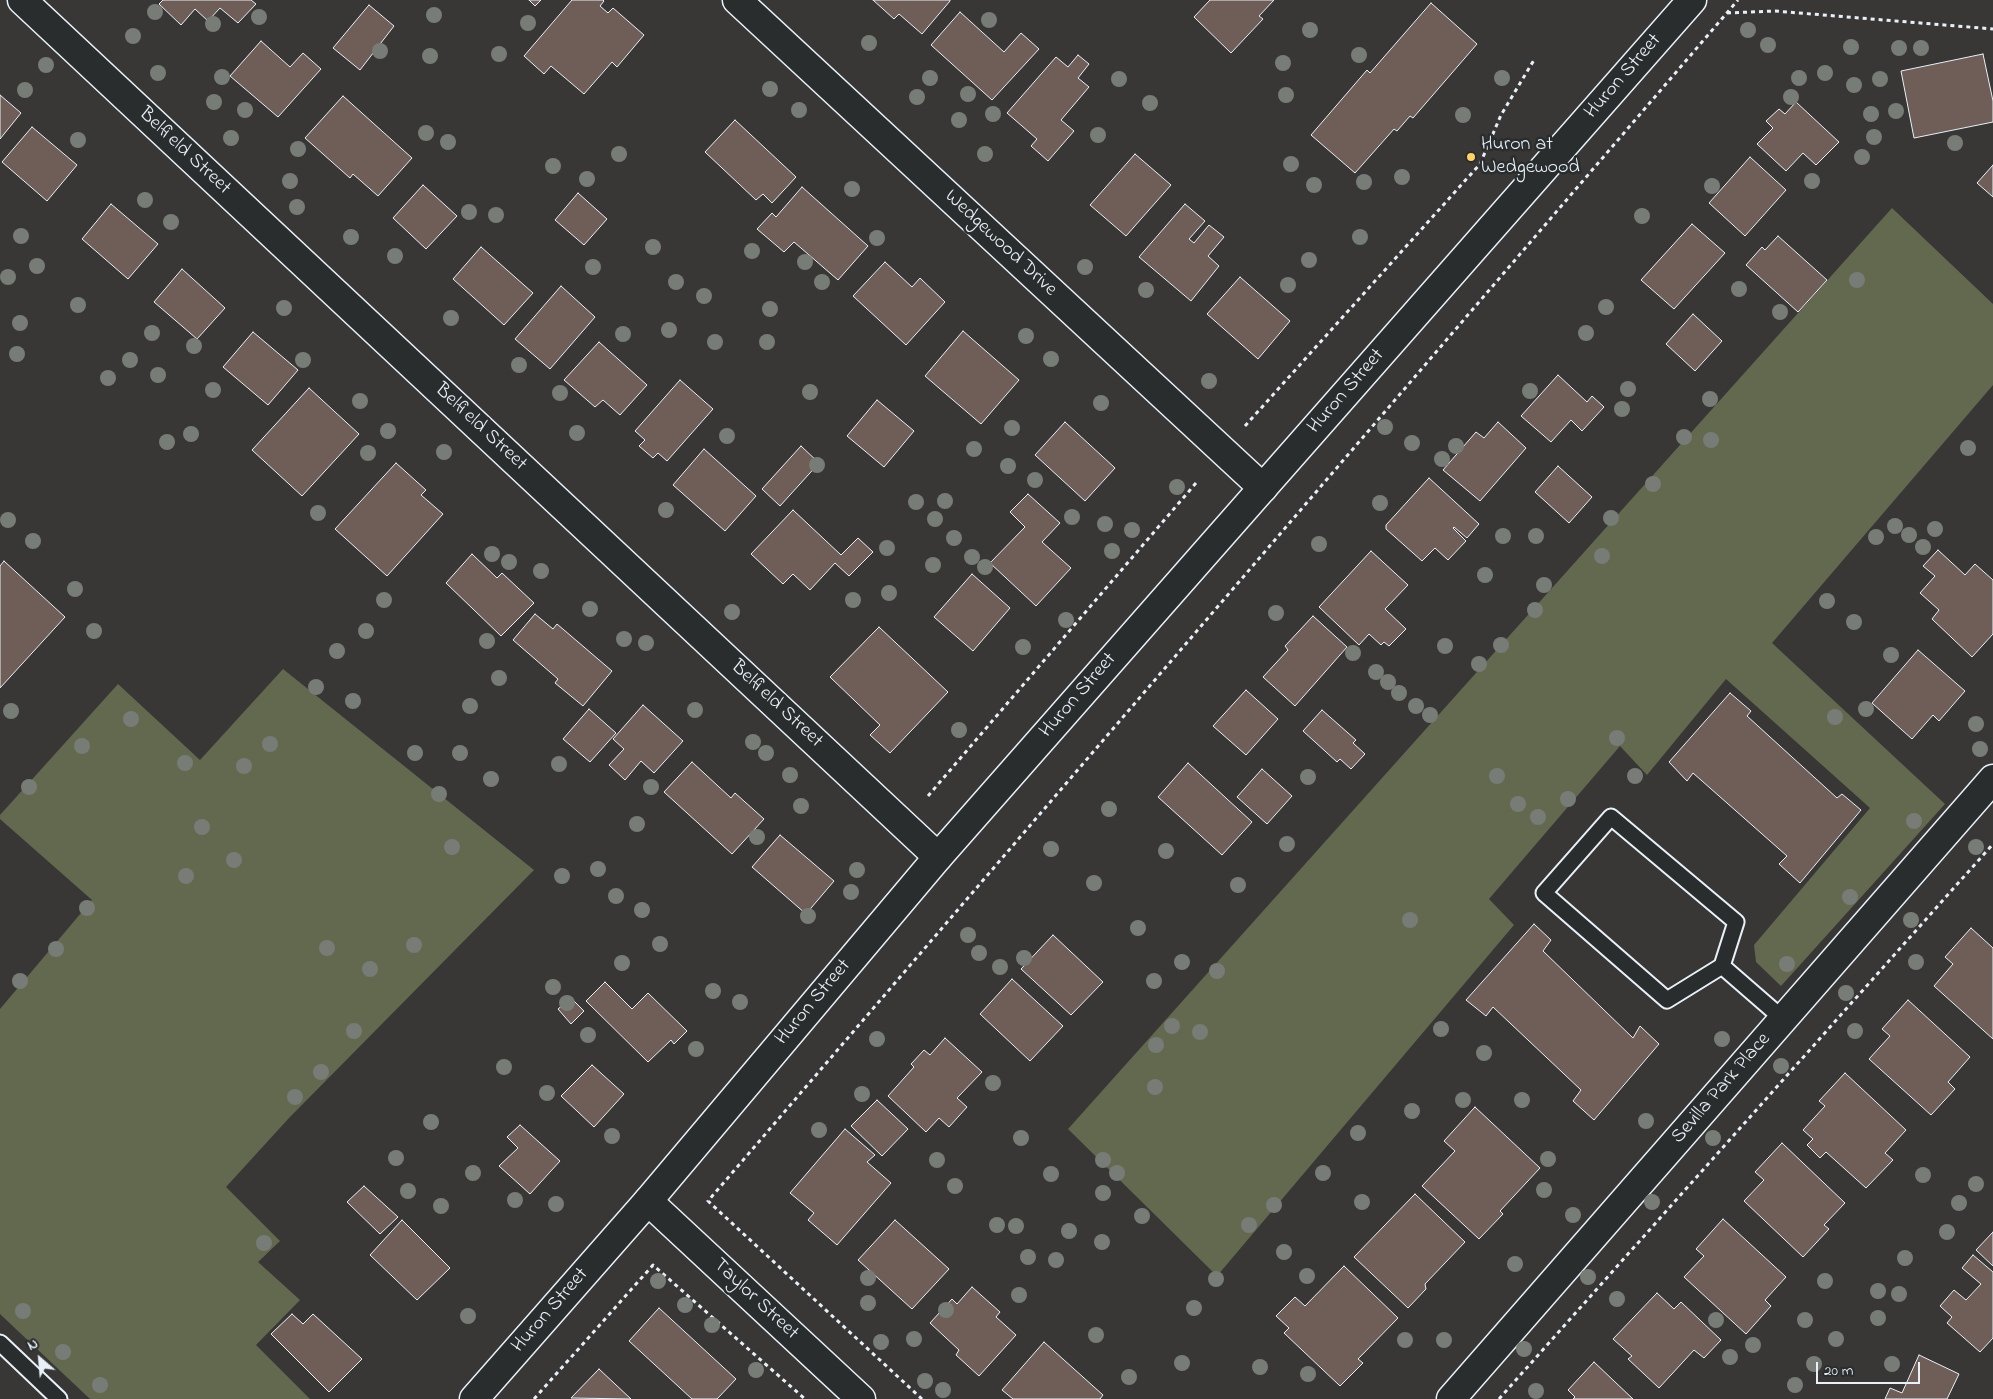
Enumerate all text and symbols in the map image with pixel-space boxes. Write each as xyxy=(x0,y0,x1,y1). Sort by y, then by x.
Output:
street label: Huron Street xyxy=(1581,30,1667,124)
street label: Belfield Street xyxy=(133,103,235,201)
place label: Huron at Wedgewood xyxy=(1481,134,1580,181)
marker: Huron at Wedgewood xyxy=(1465,151,1477,163)
street label: Wedgewood Drive xyxy=(939,186,1061,302)
street label: Huron Street xyxy=(1304,345,1390,439)
street label: Belfield Street xyxy=(429,379,531,477)
street label: Huron Street xyxy=(1036,649,1122,743)
street label: Belfield Street xyxy=(725,656,827,754)
street label: Huron Street xyxy=(771,955,857,1051)
street label: Sevilla Park Place xyxy=(1667,1029,1777,1149)
street label: Taylor Street xyxy=(707,1254,803,1346)
street label: Huron Street xyxy=(508,1264,594,1358)
north arrow xyxy=(15,1334,65,1384)
text: N xyxy=(24,1334,42,1357)
scale bar xyxy=(1818,1352,1922,1384)
text: 20 m xyxy=(1824,1360,1853,1382)

